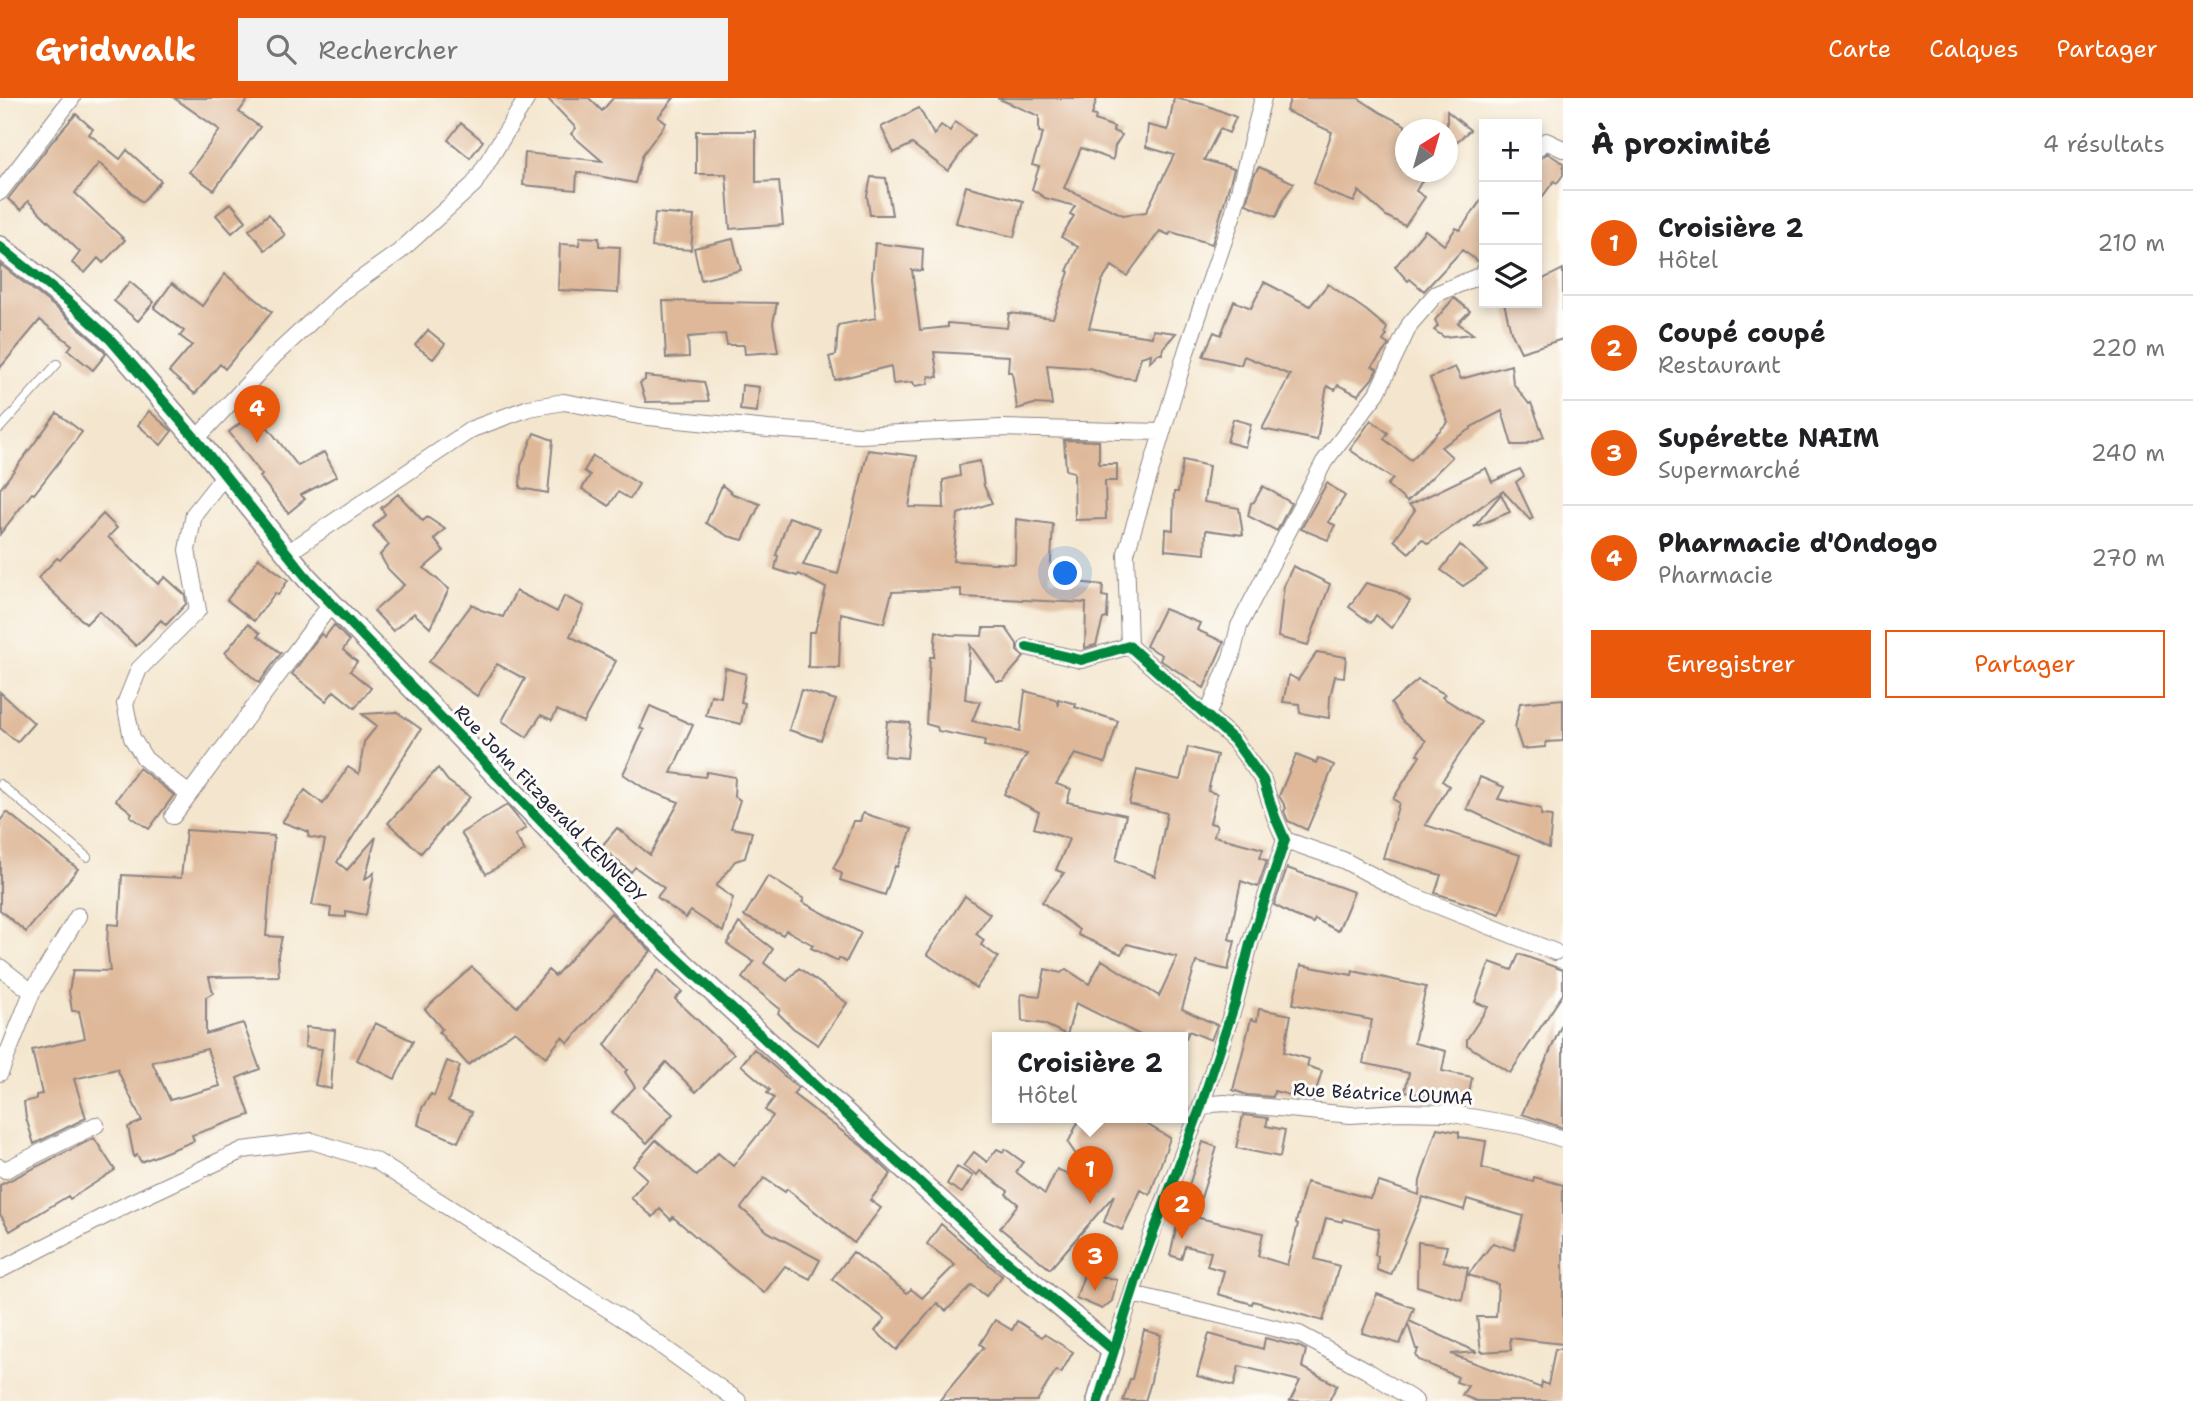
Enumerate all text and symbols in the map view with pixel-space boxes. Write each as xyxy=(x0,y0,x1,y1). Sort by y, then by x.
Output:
search box xyxy=(238,18,728,81)
text: Gridwalk xyxy=(35,27,196,72)
icon: search xyxy=(262,30,300,68)
text: Rechercher xyxy=(318,32,459,67)
text: Carte xyxy=(1828,33,1891,65)
text: Calques xyxy=(1929,33,2019,65)
text: Partager xyxy=(2057,33,2158,65)
north arrow xyxy=(1395,119,1458,182)
map controls xyxy=(1479,119,1542,308)
button: + xyxy=(1479,119,1542,182)
text: À proximité xyxy=(1591,123,1771,164)
text: 4 résultats xyxy=(2043,129,2165,159)
button: − xyxy=(1479,182,1542,245)
text: Croisière 2 xyxy=(1658,210,1804,245)
text: 1 xyxy=(1609,228,1619,258)
text: 210 m xyxy=(2097,228,2165,258)
button: layers xyxy=(1479,245,1542,308)
text: Hôtel xyxy=(1658,245,1718,275)
text: Coupé coupé xyxy=(1658,315,1826,350)
text: 2 xyxy=(1606,333,1622,363)
text: 220 m xyxy=(2091,333,2165,363)
text: Restaurant xyxy=(1658,350,1781,380)
pin: 4 xyxy=(234,385,280,443)
text: Supérette NAIM xyxy=(1658,420,1879,455)
text: 3 xyxy=(1606,438,1622,468)
text: 240 m xyxy=(2091,438,2165,468)
text: Supermarché xyxy=(1658,455,1801,485)
text: Pharmacie d'Ondogo xyxy=(1658,525,1938,560)
text: 4 xyxy=(1606,543,1622,573)
text: 270 m xyxy=(2091,543,2165,573)
your location xyxy=(1048,556,1082,590)
text: Pharmacie xyxy=(1658,560,1773,590)
button: Enregistrer xyxy=(1591,630,1871,698)
button: Partager xyxy=(1885,630,2165,698)
street label: Rue John Fitzgerald KENNEDY xyxy=(449,700,651,908)
popup xyxy=(992,1032,1188,1123)
text: Croisière 2 xyxy=(1017,1045,1163,1080)
street label: Rue Béatrice LOUMA xyxy=(1292,1077,1474,1111)
text: Hôtel xyxy=(1017,1080,1077,1110)
pin: 1 xyxy=(1067,1146,1113,1204)
pin: 2 xyxy=(1159,1181,1205,1239)
pin: 3 xyxy=(1072,1233,1118,1291)

